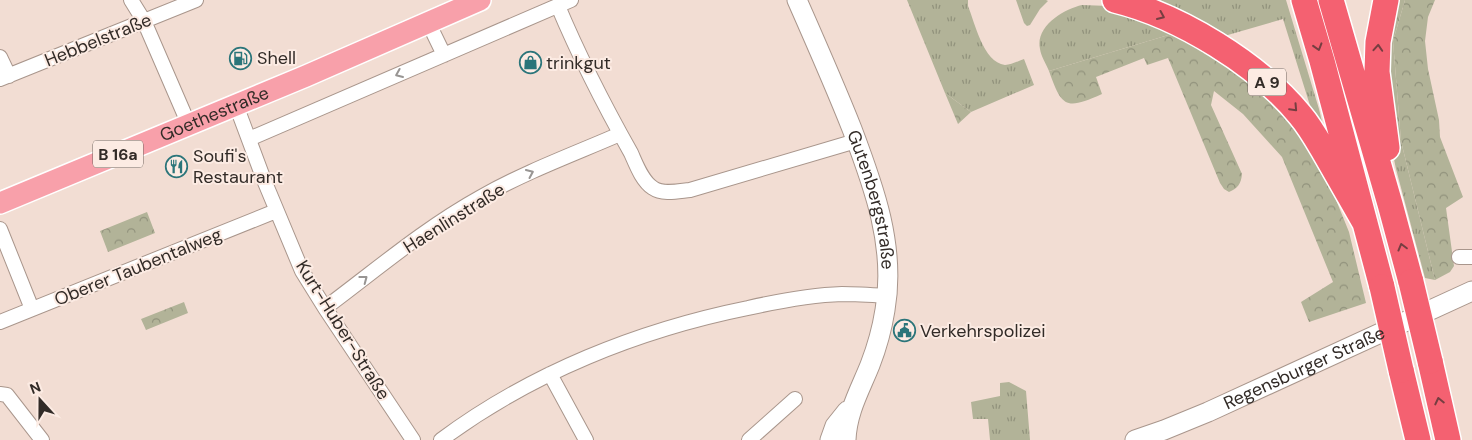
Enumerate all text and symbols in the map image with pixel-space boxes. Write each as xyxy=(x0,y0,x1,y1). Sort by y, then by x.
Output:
street label: Hebbelstraße xyxy=(41,8,155,72)
one-way arrow xyxy=(1156,10,1165,21)
one-way arrow xyxy=(1312,42,1322,50)
one-way arrow xyxy=(1372,43,1383,51)
fuel station icon: Shell xyxy=(229,46,253,70)
place label: Shell xyxy=(257,46,296,70)
shop icon: trinkgut xyxy=(518,51,542,75)
place label: trinkgut xyxy=(546,51,611,75)
one-way arrow xyxy=(395,68,404,79)
road number: A 9 xyxy=(1248,68,1286,95)
street label: Goethestraße xyxy=(156,81,272,147)
one-way arrow xyxy=(1288,103,1297,112)
street label: Gutenbergstraße xyxy=(841,127,900,270)
road number: B 16a xyxy=(93,140,143,168)
place label: Soufi's Restaurant xyxy=(193,144,283,189)
restaurant icon: Soufi's Restaurant xyxy=(165,154,189,178)
one-way arrow xyxy=(525,169,534,180)
street label: Haenlinstraße xyxy=(399,177,509,259)
street label: Oberer Taubentalweg xyxy=(51,222,225,312)
one-way arrow xyxy=(1397,244,1407,252)
street label: Kurt-Huber-Straße xyxy=(290,256,396,404)
one-way arrow xyxy=(358,276,368,285)
public building icon: Verkehrspolizei xyxy=(892,319,916,343)
place label: Verkehrspolizei xyxy=(920,319,1046,343)
street label: Regensburger Straße xyxy=(1220,321,1389,415)
north arrow xyxy=(15,375,65,425)
text: N xyxy=(27,378,43,398)
one-way arrow xyxy=(1434,396,1445,405)

